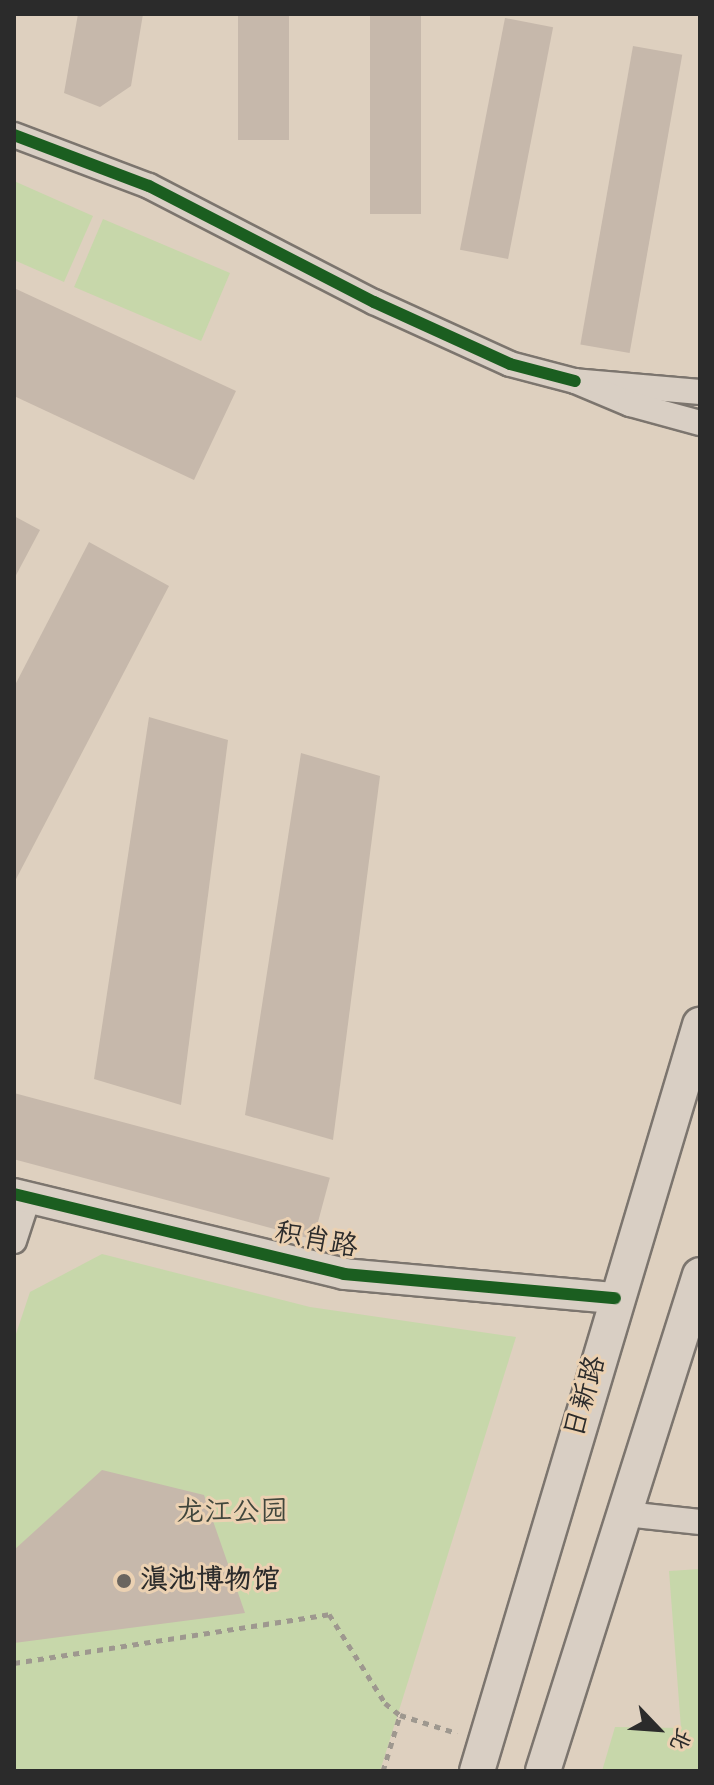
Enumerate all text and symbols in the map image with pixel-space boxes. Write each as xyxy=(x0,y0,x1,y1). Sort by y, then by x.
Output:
street label: 积肖路 xyxy=(272,1216,360,1266)
street label: 日新路 xyxy=(558,1352,614,1442)
park label: 龙江公园 xyxy=(176,1496,288,1530)
place label: 滇池博物馆 xyxy=(140,1564,280,1598)
marker: 滇池博物馆 xyxy=(115,1572,133,1590)
north arrow xyxy=(618,1689,698,1769)
text: 北 xyxy=(662,1723,697,1755)

